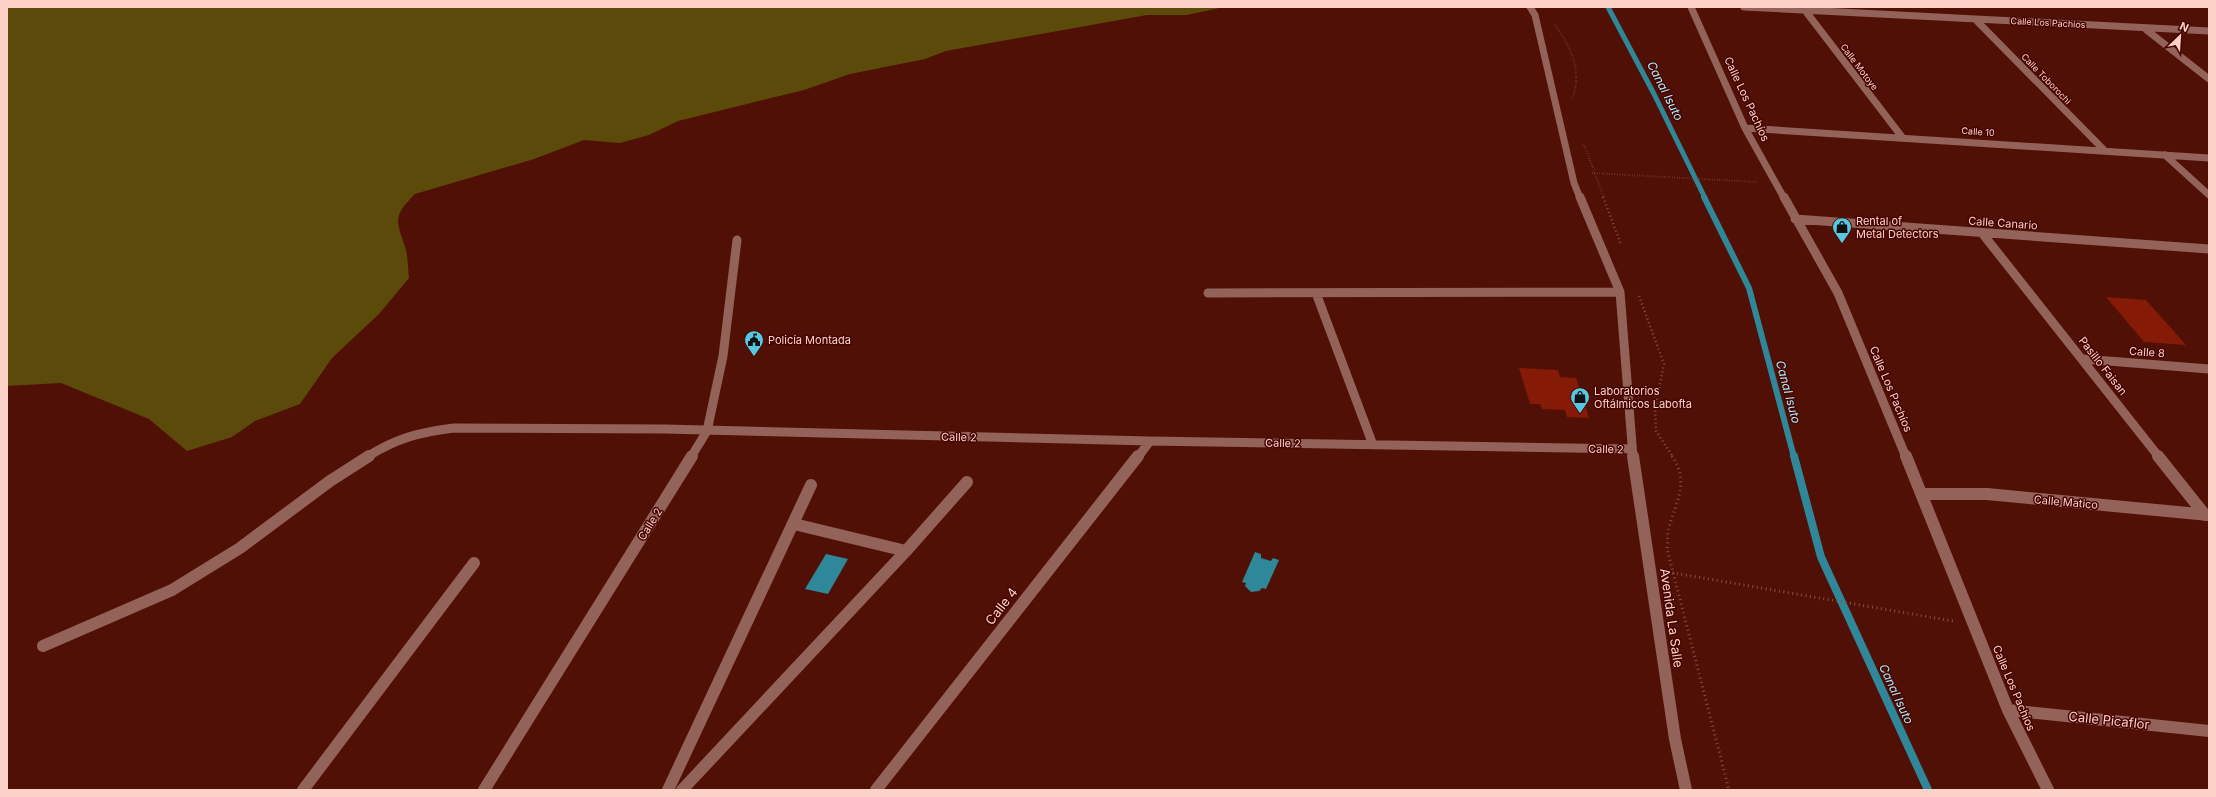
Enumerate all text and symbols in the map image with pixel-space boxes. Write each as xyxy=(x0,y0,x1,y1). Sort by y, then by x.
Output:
street label: Calle Los Pachíos xyxy=(2010,15,2086,30)
north arrow xyxy=(2160,16,2200,56)
text: N xyxy=(2177,19,2191,35)
street label: Calle Motoye xyxy=(1838,41,1880,92)
street label: Calle Toborochi xyxy=(2019,51,2073,106)
street label: Calle Los Pachíos xyxy=(1721,54,1773,144)
water label: Canal Isuto xyxy=(1644,59,1687,123)
street label: Calle 10 xyxy=(1961,125,1995,138)
place label: Rental of Metal Detectors xyxy=(1856,214,1939,241)
street label: Calle Canario xyxy=(1968,214,2039,232)
shop icon: Rental of Metal Detectors xyxy=(1831,216,1853,244)
public building icon: Policía Montada xyxy=(743,329,765,357)
place label: Policía Montada xyxy=(768,333,851,347)
street label: Pasillo Faisan xyxy=(2076,334,2130,398)
street label: Calle Los Pachíos xyxy=(1867,344,1915,434)
street label: Calle 8 xyxy=(2129,344,2166,360)
water label: Canal Isuto xyxy=(1773,359,1804,425)
place label: Laboratorios Oftálmicos Labofta xyxy=(1594,384,1692,411)
shop icon: Laboratorios Oftálmicos Labofta xyxy=(1569,386,1591,414)
street label: Calle 2 xyxy=(941,430,977,444)
street label: Calle 2 xyxy=(1265,436,1301,450)
street label: Calle 2 xyxy=(1588,442,1624,456)
street label: Calle Matico xyxy=(2033,492,2099,512)
street label: Calle 2 xyxy=(635,505,665,543)
street label: Avenida La Salle xyxy=(1657,567,1687,669)
street label: Calle 4 xyxy=(982,584,1020,628)
street label: Calle Los Pachíos xyxy=(1990,643,2038,733)
water label: Canal Isuto xyxy=(1876,661,1917,726)
street label: Calle Picaflor xyxy=(2068,708,2150,732)

